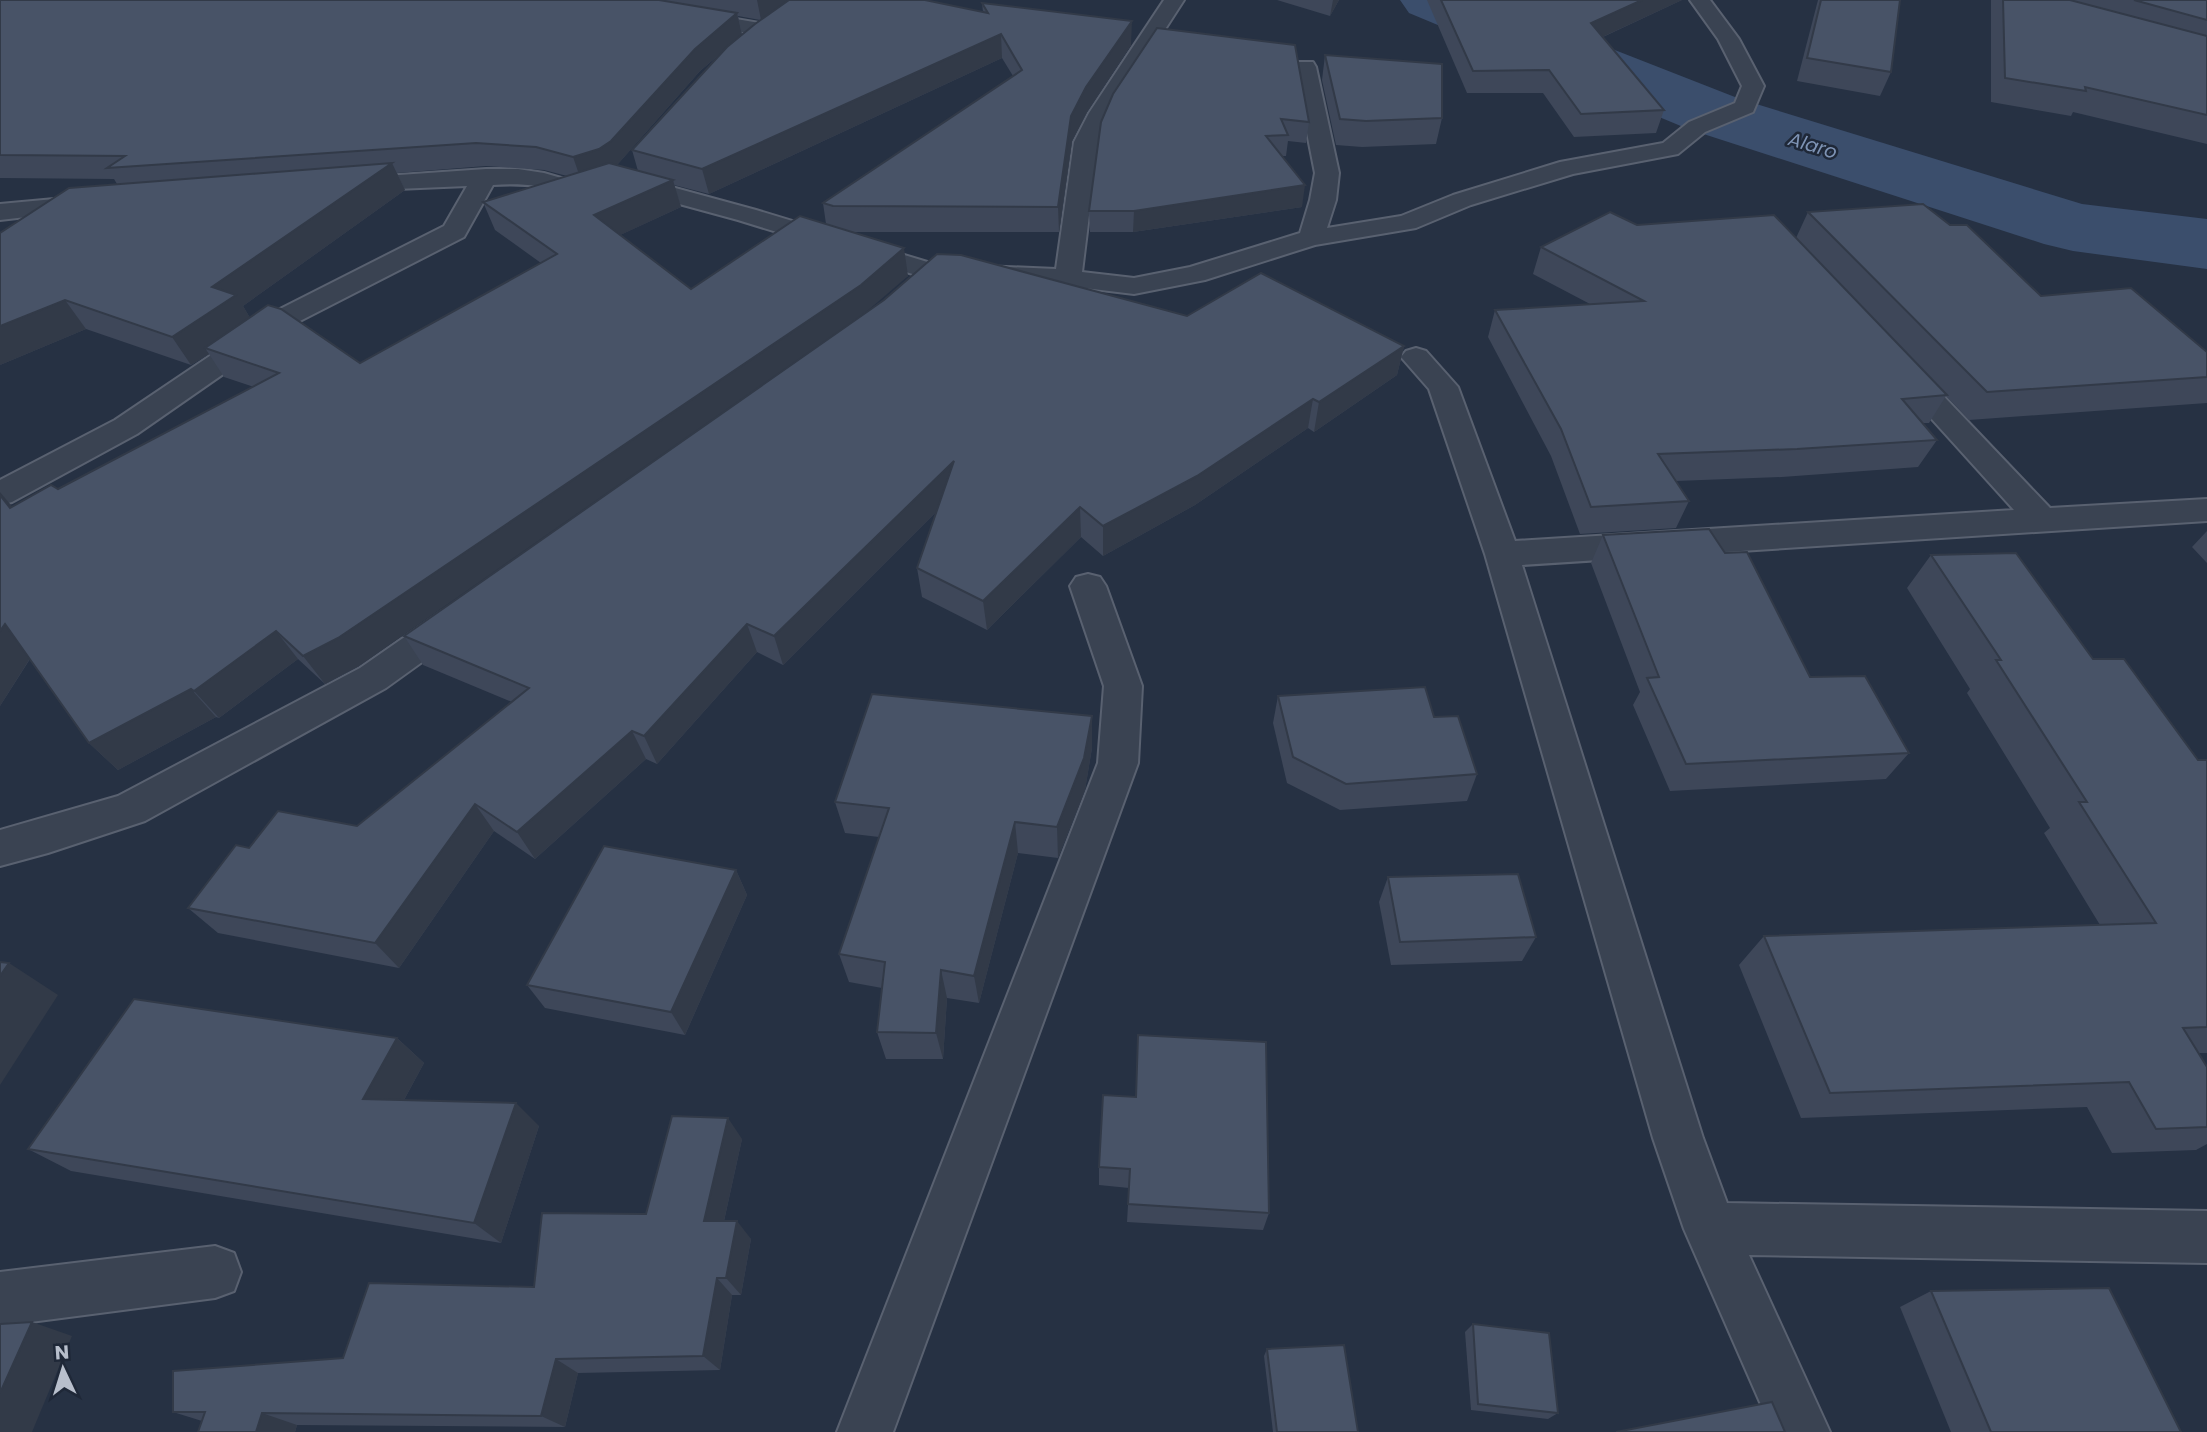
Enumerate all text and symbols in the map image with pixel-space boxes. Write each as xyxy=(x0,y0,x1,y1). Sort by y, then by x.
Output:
water label: Alaro xyxy=(1784,125,1841,166)
north arrow xyxy=(28,1334,98,1404)
text: N xyxy=(54,1339,70,1367)

